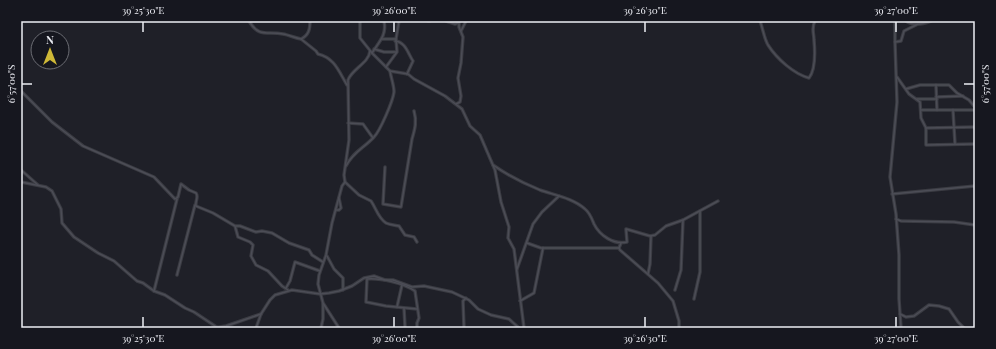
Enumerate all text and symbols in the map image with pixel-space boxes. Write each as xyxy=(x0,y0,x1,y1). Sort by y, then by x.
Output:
text: 39°25'30"E xyxy=(122,3,164,17)
text: 39°26'00"E xyxy=(372,3,416,17)
text: 39°26'30"E xyxy=(623,3,667,17)
text: 39°27'00"E xyxy=(874,3,918,17)
north arrow xyxy=(30,30,70,70)
text: N xyxy=(46,32,54,47)
text: 6°57'00"S xyxy=(4,65,18,103)
text: 6°57'00"S xyxy=(978,65,992,103)
text: 39°25'30"E xyxy=(122,331,164,345)
text: 39°26'00"E xyxy=(372,331,416,345)
text: 39°26'30"E xyxy=(623,331,667,345)
text: 39°27'00"E xyxy=(874,331,918,345)

